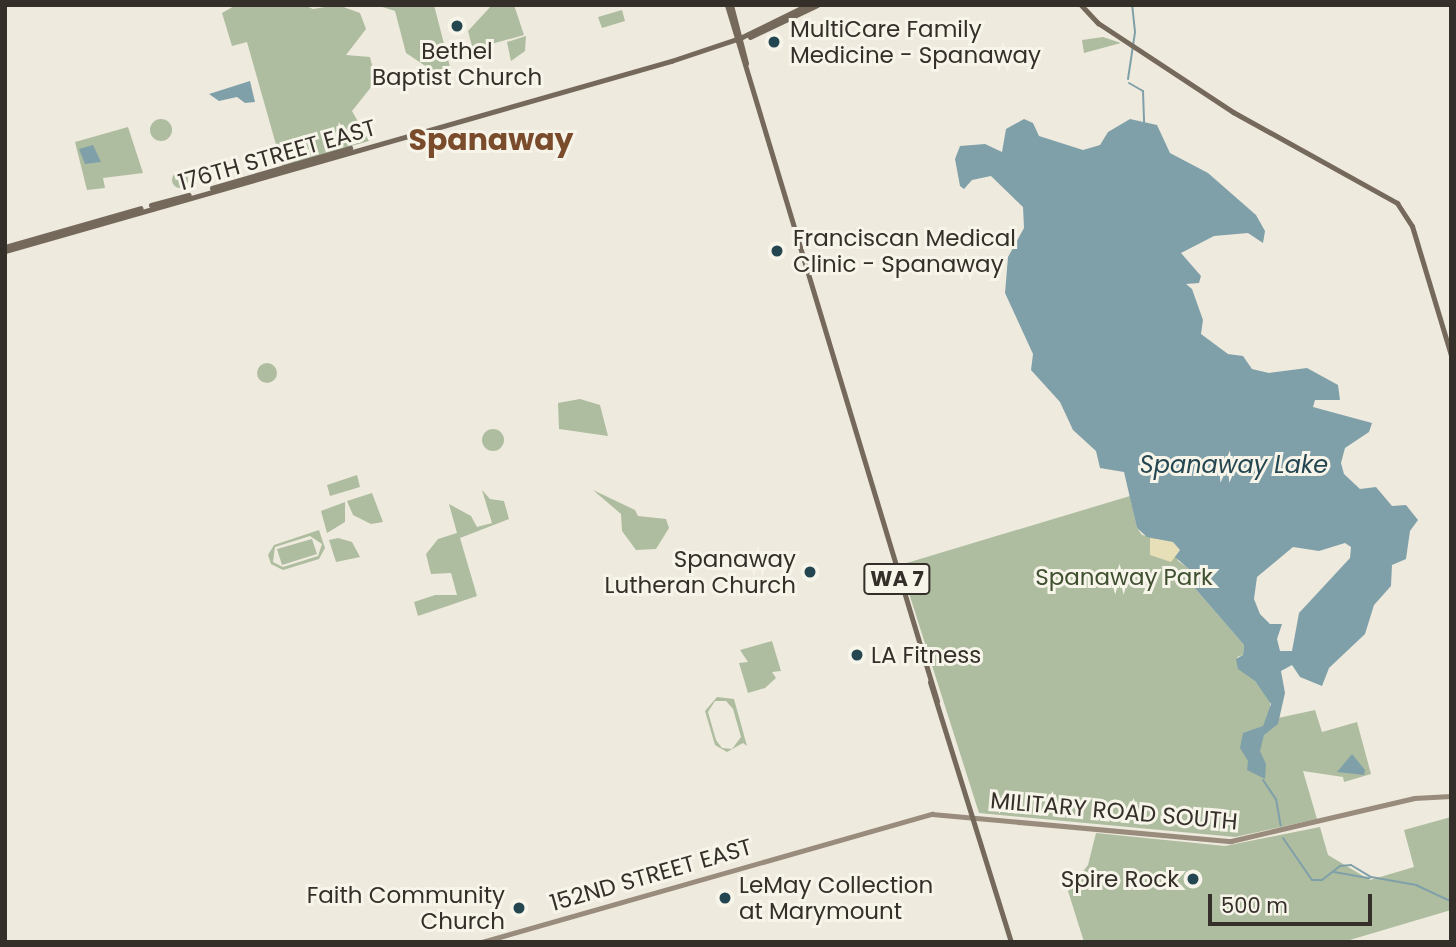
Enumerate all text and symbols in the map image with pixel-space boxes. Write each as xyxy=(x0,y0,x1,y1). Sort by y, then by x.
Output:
place label: MultiCare Family Medicine - Spanaway xyxy=(790,15,1041,69)
marker: Bethel Baptist Church xyxy=(449,18,465,34)
marker: MultiCare Family Medicine - Spanaway xyxy=(764,32,784,52)
place label: Bethel Baptist Church xyxy=(372,37,542,91)
street label: 176TH STREET EAST xyxy=(175,114,379,196)
district label: Spanaway xyxy=(408,122,574,158)
place label: Franciscan Medical Clinic - Spanaway xyxy=(793,224,1016,278)
marker: Franciscan Medical Clinic - Spanaway xyxy=(767,241,787,261)
water label: Spanaway Lake xyxy=(1140,451,1328,479)
place label: Spanaway Lutheran Church xyxy=(605,545,796,599)
road number: WA 7 xyxy=(862,562,932,596)
park label: Spanaway Park xyxy=(1035,563,1213,591)
marker: Spanaway Lutheran Church xyxy=(802,564,818,580)
place label: LA Fitness xyxy=(871,641,981,669)
marker: LA Fitness xyxy=(849,647,865,663)
street label: MILITARY ROAD SOUTH xyxy=(989,786,1239,836)
street label: 152ND STREET EAST xyxy=(547,833,755,917)
place label: Spire Rock xyxy=(1061,865,1179,893)
place label: LeMay Collection at Marymount xyxy=(739,871,933,925)
marker: Spire Rock xyxy=(1185,871,1201,887)
scale bar xyxy=(1211,880,1376,924)
place label: Faith Community Church xyxy=(307,881,505,935)
marker: LeMay Collection at Marymount xyxy=(717,890,733,906)
text: 500 m xyxy=(1221,891,1288,920)
marker: Faith Community Church xyxy=(511,900,527,916)

